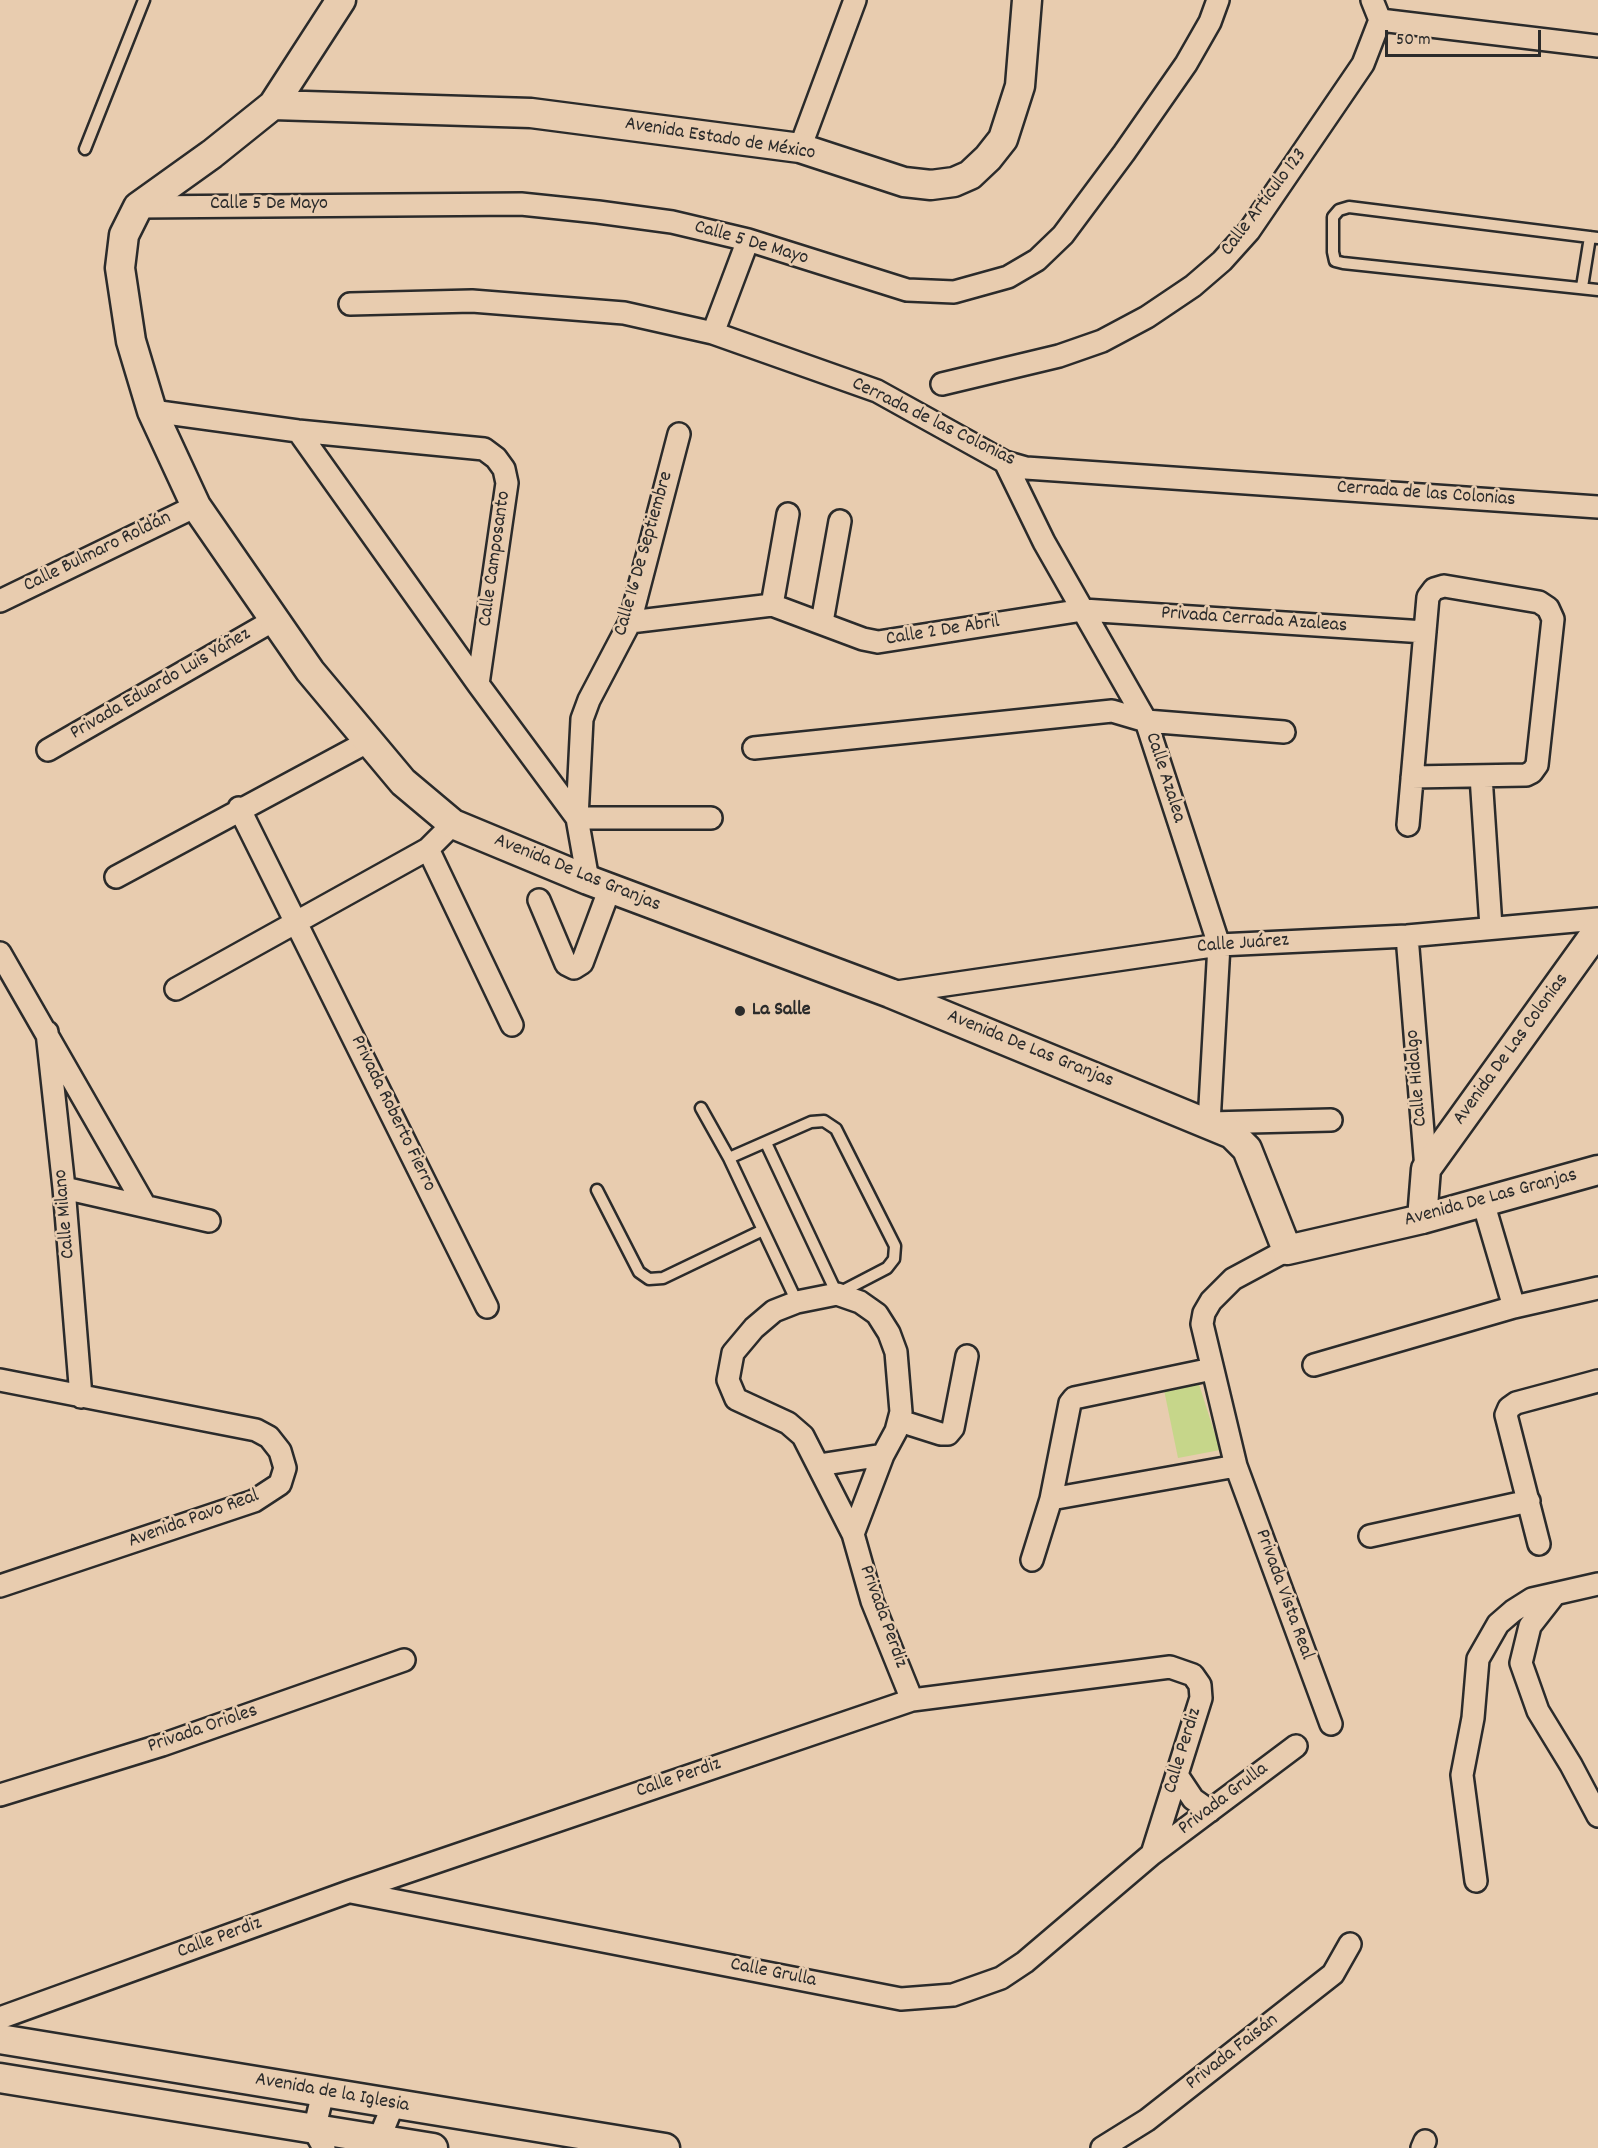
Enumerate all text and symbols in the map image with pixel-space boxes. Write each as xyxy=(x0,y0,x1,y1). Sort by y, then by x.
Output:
scale bar xyxy=(1388,18,1544,56)
text: 50 m xyxy=(1396,28,1431,53)
street label: Avenida Estado de México xyxy=(623,113,817,167)
street label: Calle Artículo 123 xyxy=(1217,144,1313,262)
street label: Calle 5 De Mayo xyxy=(210,193,328,217)
street label: Calle 5 De Mayo xyxy=(691,216,811,272)
street label: Cerrada de las Colonias xyxy=(847,373,1019,473)
street label: Calle 16 De Septiembre xyxy=(610,469,680,639)
street label: Cerrada de las Colonias xyxy=(1336,477,1516,513)
street label: Calle Camposanto xyxy=(475,490,517,628)
street label: Calle Bulmaro Roldán xyxy=(20,507,176,599)
street label: Privada Cerrada Azaleas xyxy=(1160,603,1348,639)
street label: Calle 2 De Abril xyxy=(885,611,1001,653)
street label: Privada Eduardo Luis Yáñez xyxy=(67,624,255,746)
street label: Calle Azalea xyxy=(1138,730,1190,826)
street label: Avenida De Las Granjas xyxy=(490,830,664,918)
street label: Calle Juárez xyxy=(1196,930,1290,960)
street label: Avenida De Las Colonias xyxy=(1449,969,1575,1131)
place label: La Salle xyxy=(752,999,811,1023)
marker: La Salle xyxy=(733,1004,747,1018)
street label: Avenida De Las Granjas xyxy=(943,1006,1117,1094)
street label: Calle Hidalgo xyxy=(1402,1029,1434,1127)
street label: Privada Roberto Fierro xyxy=(344,1032,440,1196)
street label: Avenida De Las Granjas xyxy=(1402,1164,1580,1234)
street label: Calle Milano xyxy=(50,1168,82,1260)
street label: Avenida Pavo Real xyxy=(125,1485,263,1555)
street label: Privada Vista Real xyxy=(1248,1527,1318,1663)
street label: Privada Perdiz xyxy=(852,1563,912,1671)
street label: Privada Orioles xyxy=(145,1700,261,1760)
street label: Calle Perdiz xyxy=(1160,1705,1208,1797)
street label: Calle Perdiz xyxy=(633,1753,725,1805)
street label: Privada Grulla xyxy=(1174,1758,1274,1842)
street label: Calle Perdiz xyxy=(175,1913,265,1965)
street label: Calle Grulla xyxy=(728,1954,818,1994)
street label: Privada Faisán xyxy=(1182,2009,1284,2097)
street label: Avenida de la Iglesia xyxy=(253,2069,411,2119)

